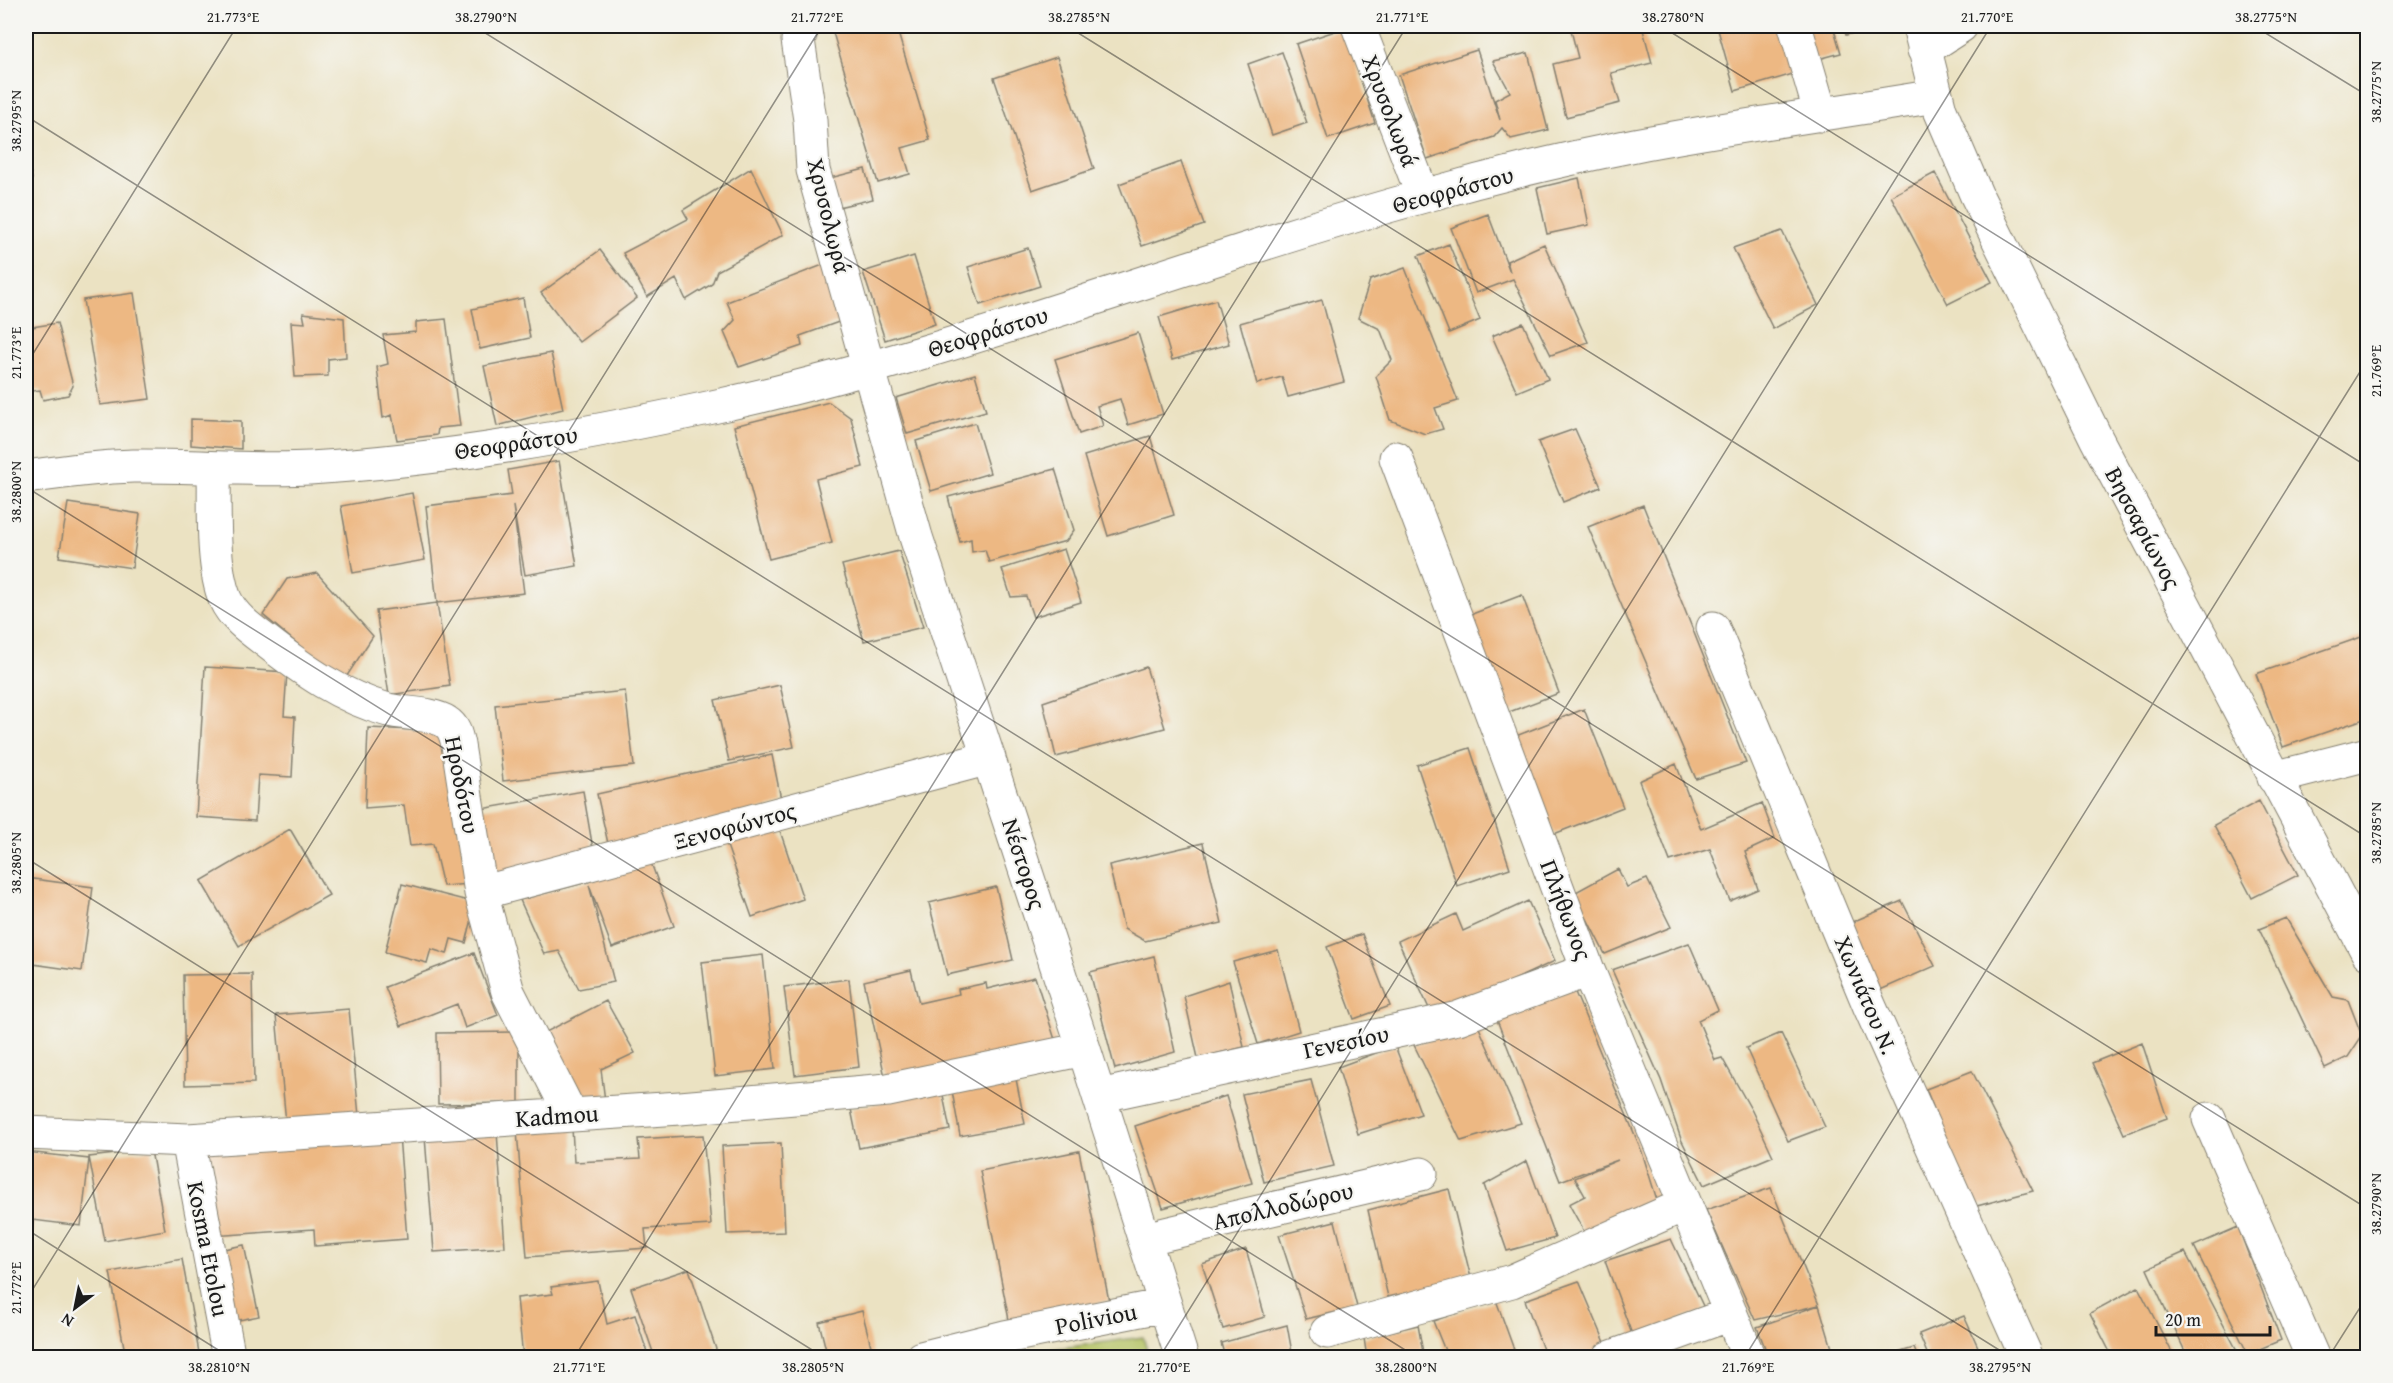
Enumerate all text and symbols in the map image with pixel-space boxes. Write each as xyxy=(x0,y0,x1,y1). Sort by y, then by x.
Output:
text: 21.773°E xyxy=(207,6,260,27)
text: 38.2790°N xyxy=(455,6,517,27)
text: 21.772°E xyxy=(791,6,844,27)
text: 38.2785°N xyxy=(1048,6,1110,27)
text: 21.771°E xyxy=(1376,6,1429,27)
text: 38.2780°N xyxy=(1642,6,1704,27)
text: 21.770°E xyxy=(1961,6,2014,27)
text: 38.2775°N xyxy=(2235,6,2297,27)
street label: Χρυσολωρά xyxy=(1353,49,1428,172)
text: 38.2775°N xyxy=(2365,61,2386,123)
text: 38.2795°N xyxy=(5,90,26,152)
street label: Χρυσολωρά xyxy=(798,154,861,277)
street label: Θεοφράστου xyxy=(1388,157,1517,222)
street label: Θεοφράστου xyxy=(923,297,1052,366)
text: 21.773°E xyxy=(5,326,26,379)
text: 21.769°E xyxy=(2365,344,2386,397)
street label: Θεοφράστου xyxy=(452,417,580,468)
street label: Βησσαρίωνος xyxy=(2097,460,2190,595)
text: 38.2800°N xyxy=(5,461,26,523)
street label: Ηροδότου xyxy=(436,733,489,837)
street label: Ξενοφώντος xyxy=(670,792,800,859)
text: 38.2785°N xyxy=(2365,802,2386,864)
street label: Νέστορος xyxy=(993,814,1056,914)
text: 38.2805°N xyxy=(5,832,26,894)
street label: Πλήθωνος xyxy=(1531,855,1602,965)
street label: Χωνιάτου Ν. xyxy=(1826,930,1907,1060)
street label: Γενεσίου xyxy=(1300,1015,1392,1068)
street label: Kadmou xyxy=(514,1095,600,1136)
street label: Απολλοδώρου xyxy=(1209,1172,1357,1239)
text: 38.2790°N xyxy=(2365,1173,2386,1235)
street label: Kosma Etolou xyxy=(178,1178,239,1320)
text: 21.772°E xyxy=(5,1261,26,1314)
north arrow xyxy=(45,1278,105,1338)
street label: Poliviou xyxy=(1052,1293,1140,1344)
scale bar xyxy=(2156,1299,2270,1337)
text: 20 m xyxy=(2165,1306,2201,1333)
text: N xyxy=(56,1308,78,1334)
text: 38.2810°N xyxy=(188,1356,250,1377)
text: 21.771°E xyxy=(553,1356,606,1377)
text: 38.2805°N xyxy=(782,1356,844,1377)
text: 21.770°E xyxy=(1138,1356,1191,1377)
text: 38.2800°N xyxy=(1375,1356,1437,1377)
text: 21.769°E xyxy=(1722,1356,1775,1377)
text: 38.2795°N xyxy=(1969,1356,2031,1377)

